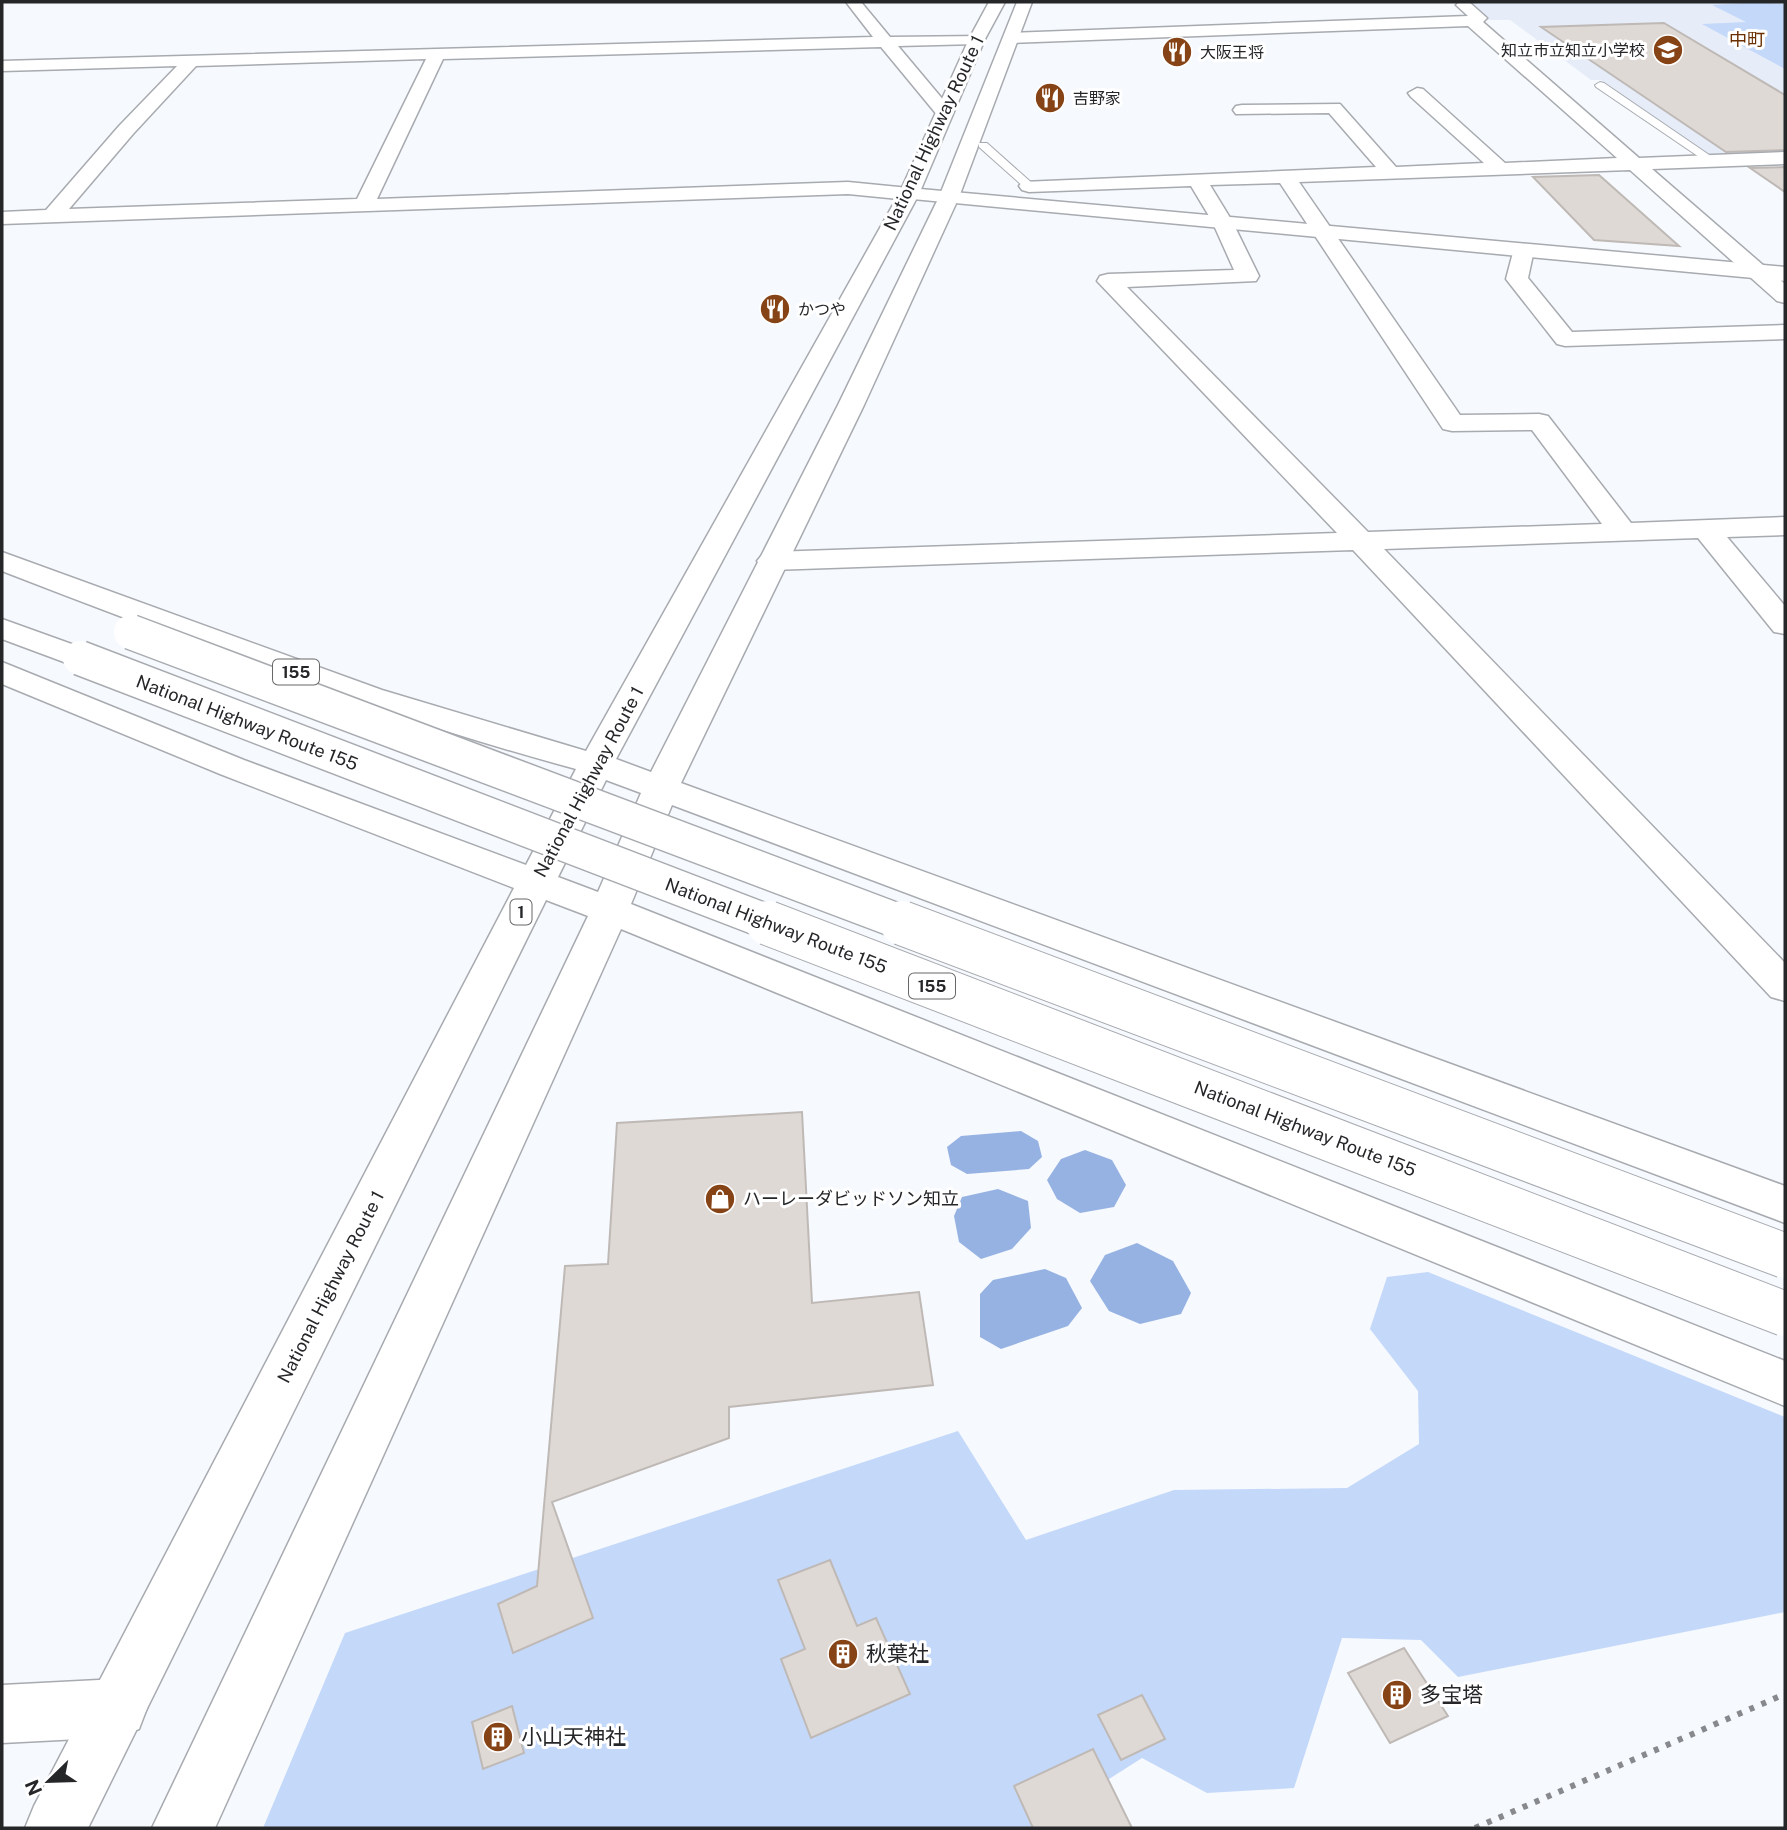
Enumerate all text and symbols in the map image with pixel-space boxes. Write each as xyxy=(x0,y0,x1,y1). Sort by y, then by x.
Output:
district label: 中町 xyxy=(1729,29,1765,50)
street label: National Highway Route 1 xyxy=(879,32,988,234)
school or university icon: 知立市立知立小学校 xyxy=(1651,33,1685,67)
restaurant icon: 大阪王将 xyxy=(1160,35,1194,69)
place label: 知立市立知立小学校 xyxy=(1501,41,1645,60)
place label: 大阪王将 xyxy=(1200,43,1264,62)
restaurant icon: 吉野家 xyxy=(1033,81,1067,115)
place label: 吉野家 xyxy=(1073,89,1121,108)
restaurant icon: かつや xyxy=(758,292,792,326)
place label: かつや xyxy=(798,300,846,319)
road number: 155 xyxy=(273,660,319,684)
street label: National Highway Route 155 xyxy=(133,670,361,775)
street label: National Highway Route 1 xyxy=(529,683,648,881)
street label: National Highway Route 155 xyxy=(662,873,890,978)
road number: 1 xyxy=(510,900,532,924)
road number: 155 xyxy=(909,974,955,998)
street label: National Highway Route 155 xyxy=(1191,1076,1419,1181)
shop icon: ハーレーダビッドソン知立 xyxy=(703,1182,737,1216)
street label: National Highway Route 1 xyxy=(273,1187,388,1386)
place label: ハーレーダビッドソン知立 xyxy=(743,1188,959,1209)
building icon: 秋葉社 xyxy=(826,1637,860,1671)
place label: 秋葉社 xyxy=(866,1641,929,1666)
building icon: 多宝塔 xyxy=(1380,1678,1414,1712)
place label: 多宝塔 xyxy=(1420,1682,1483,1707)
building icon: 小山天神社 xyxy=(481,1720,515,1754)
place label: 小山天神社 xyxy=(521,1724,626,1749)
north arrow xyxy=(14,1746,84,1816)
text: N xyxy=(20,1777,46,1799)

